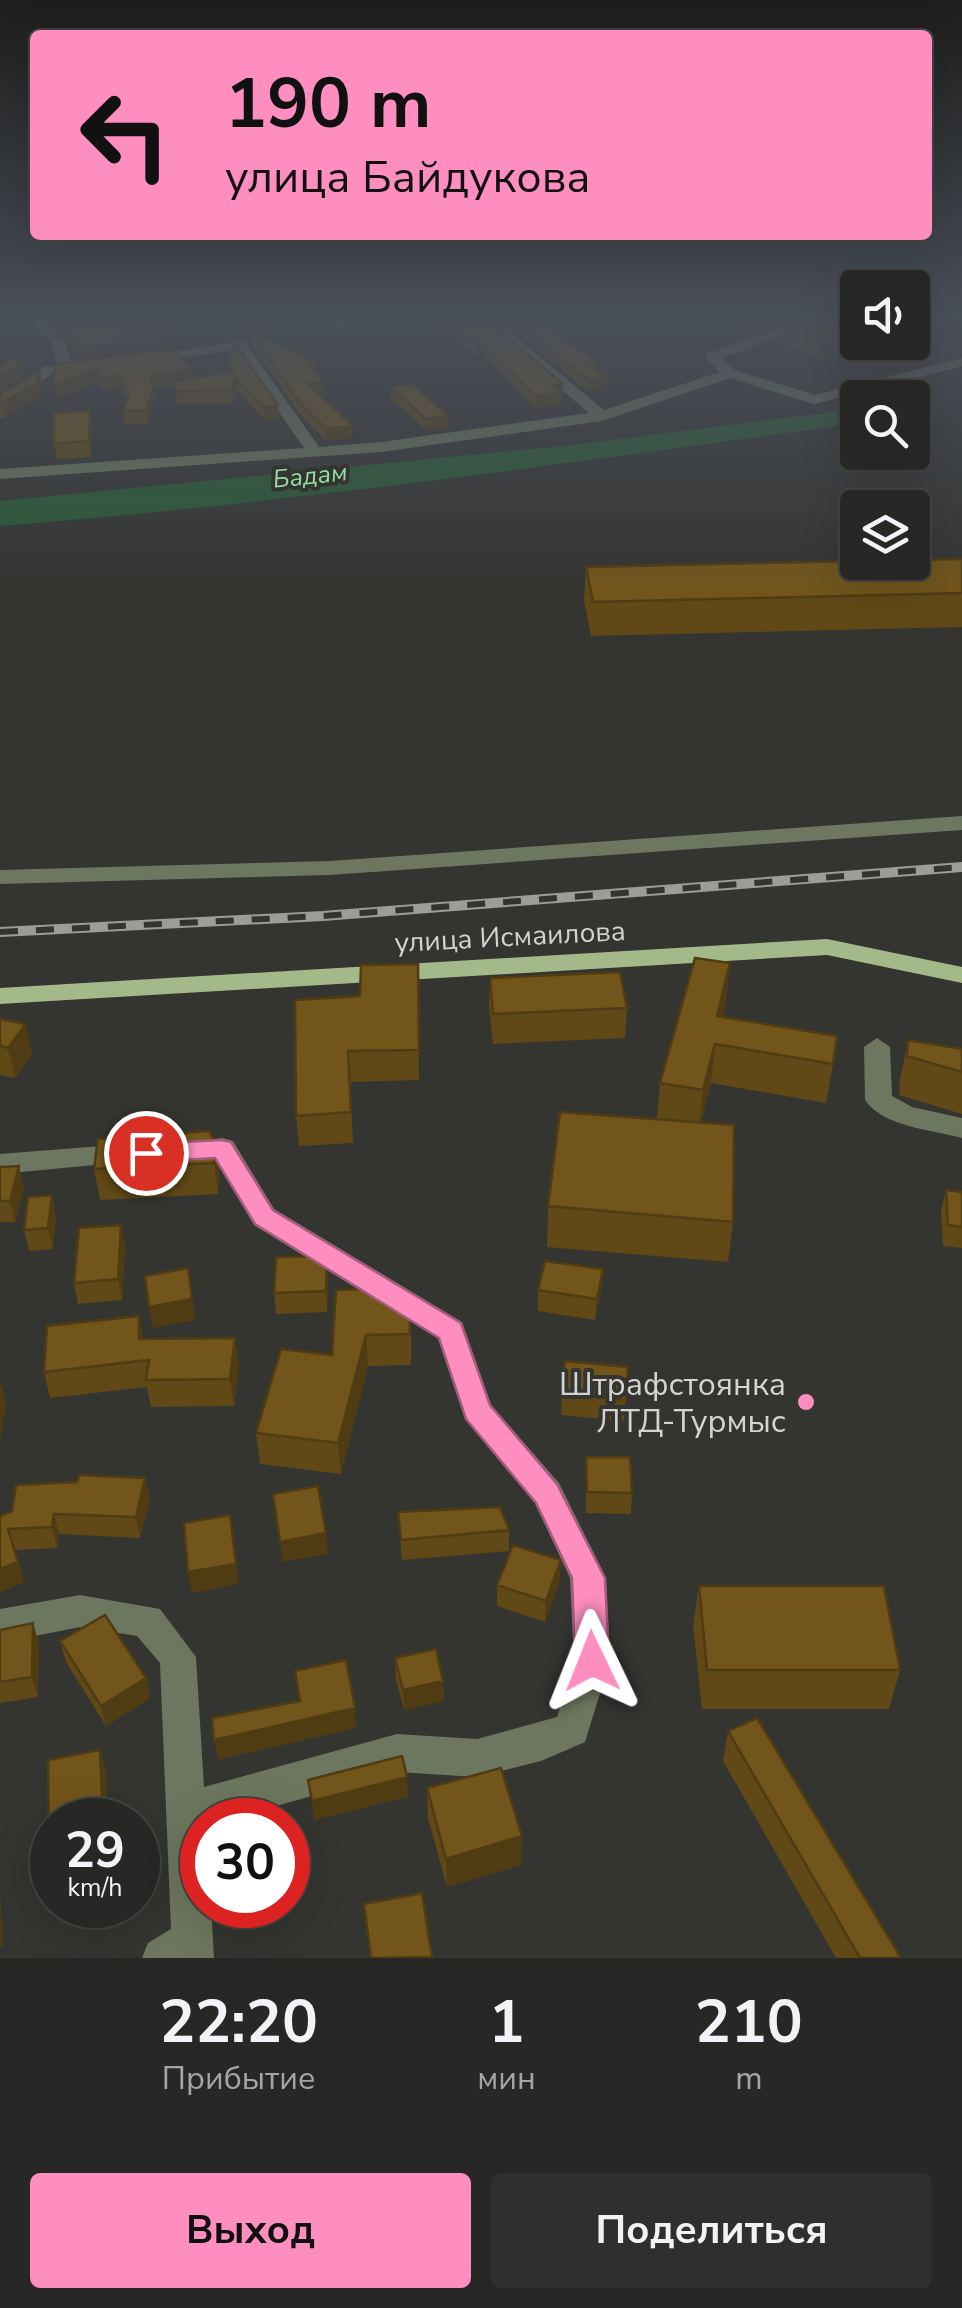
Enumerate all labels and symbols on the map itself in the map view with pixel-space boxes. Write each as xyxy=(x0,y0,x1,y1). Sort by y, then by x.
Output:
water label: Бадам xyxy=(271,455,349,497)
street label: улица Исмаилова xyxy=(393,912,627,962)
pin xyxy=(104,1111,189,1196)
place label: Штрафстоянка ЛТД-Турмыс xyxy=(559,1363,786,1443)
marker: Штрафстоянка ЛТД-Турмыс xyxy=(795,1391,817,1413)
position arrow xyxy=(540,1609,644,1713)
speed limit sign: 30 xyxy=(180,1798,310,1928)

